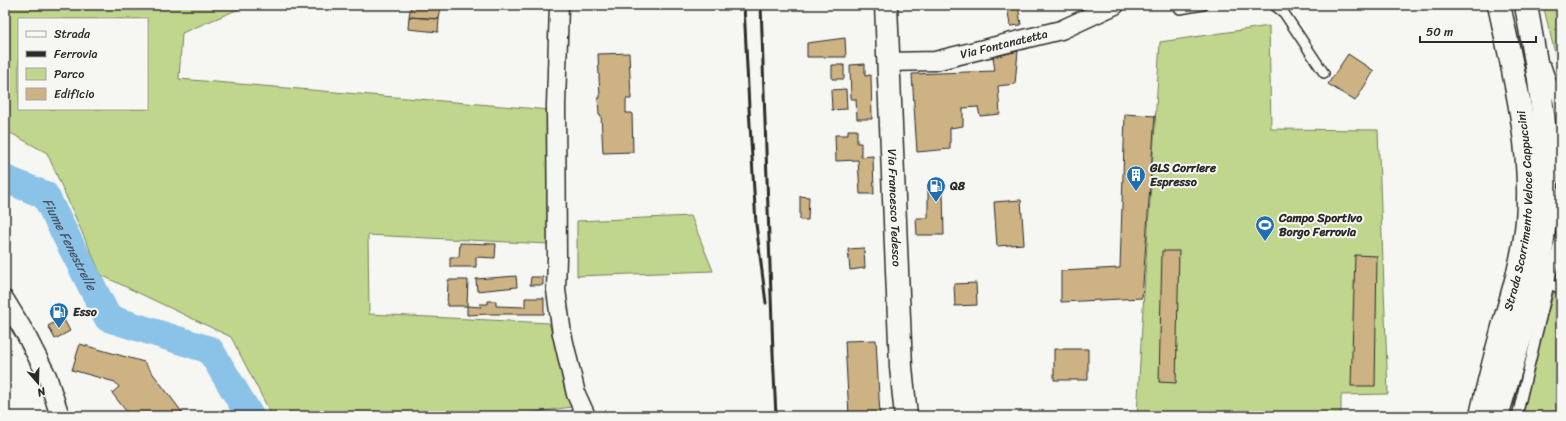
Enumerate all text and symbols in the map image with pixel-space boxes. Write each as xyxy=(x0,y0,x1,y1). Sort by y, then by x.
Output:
legend xyxy=(18,18,148,110)
scale bar xyxy=(1420,18,1536,44)
text: 50 m xyxy=(1426,21,1453,43)
text: Strada xyxy=(54,23,91,45)
street label: Via Fontanatetta xyxy=(958,23,1050,65)
text: Ferrovia xyxy=(54,43,98,65)
text: Parco xyxy=(54,63,84,85)
text: Edificio xyxy=(54,83,94,105)
street label: Strada Scorrimento Veloce Cappuccini xyxy=(1497,108,1539,313)
street label: Via Francesco Tedesco xyxy=(881,148,908,267)
place label: GLS Corriere Espresso xyxy=(1149,157,1217,193)
building icon: GLS Corriere Espresso xyxy=(1125,164,1147,192)
fuel station icon: Q8 xyxy=(925,175,947,203)
place label: Q8 xyxy=(949,175,966,197)
water label: Fiume Fenestrelle xyxy=(37,193,104,295)
place label: Campo Sportivo Borgo Ferrovia xyxy=(1278,207,1363,243)
sports icon: Campo Sportivo Borgo Ferrovia xyxy=(1254,214,1276,242)
fuel station icon: Esso xyxy=(48,301,70,329)
place label: Esso xyxy=(73,301,98,323)
north arrow xyxy=(18,363,58,403)
text: N xyxy=(34,381,49,402)

